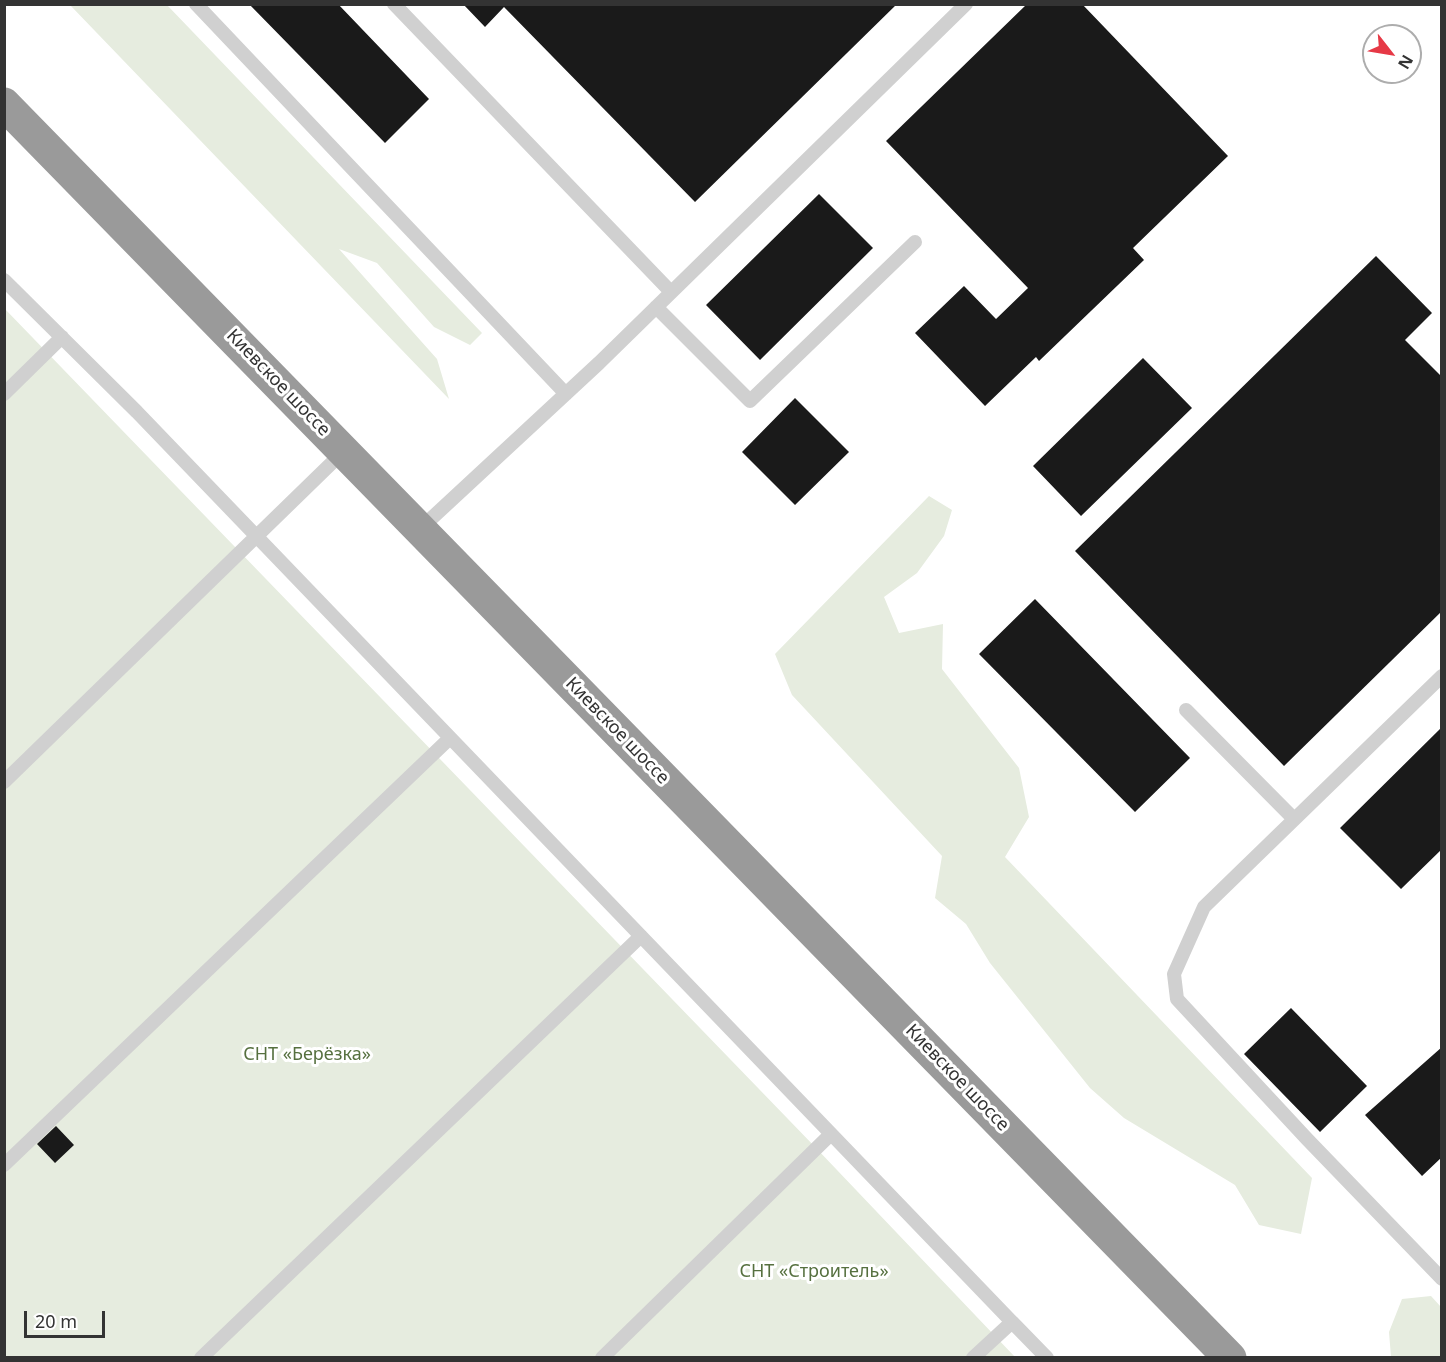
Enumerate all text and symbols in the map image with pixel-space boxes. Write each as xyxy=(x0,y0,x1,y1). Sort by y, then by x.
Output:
north arrow xyxy=(1362,24,1422,84)
text: N xyxy=(1393,51,1418,73)
street label: Киевское шоссе xyxy=(222,325,334,441)
street label: Киевское шоссе xyxy=(561,673,673,789)
street label: Киевское шоссе xyxy=(901,1020,1013,1136)
park label: СНТ «Берёзка» xyxy=(243,1044,371,1066)
park label: СНТ «Строитель» xyxy=(739,1261,889,1283)
scale bar xyxy=(27,1299,108,1337)
text: 20 m xyxy=(35,1309,77,1333)

